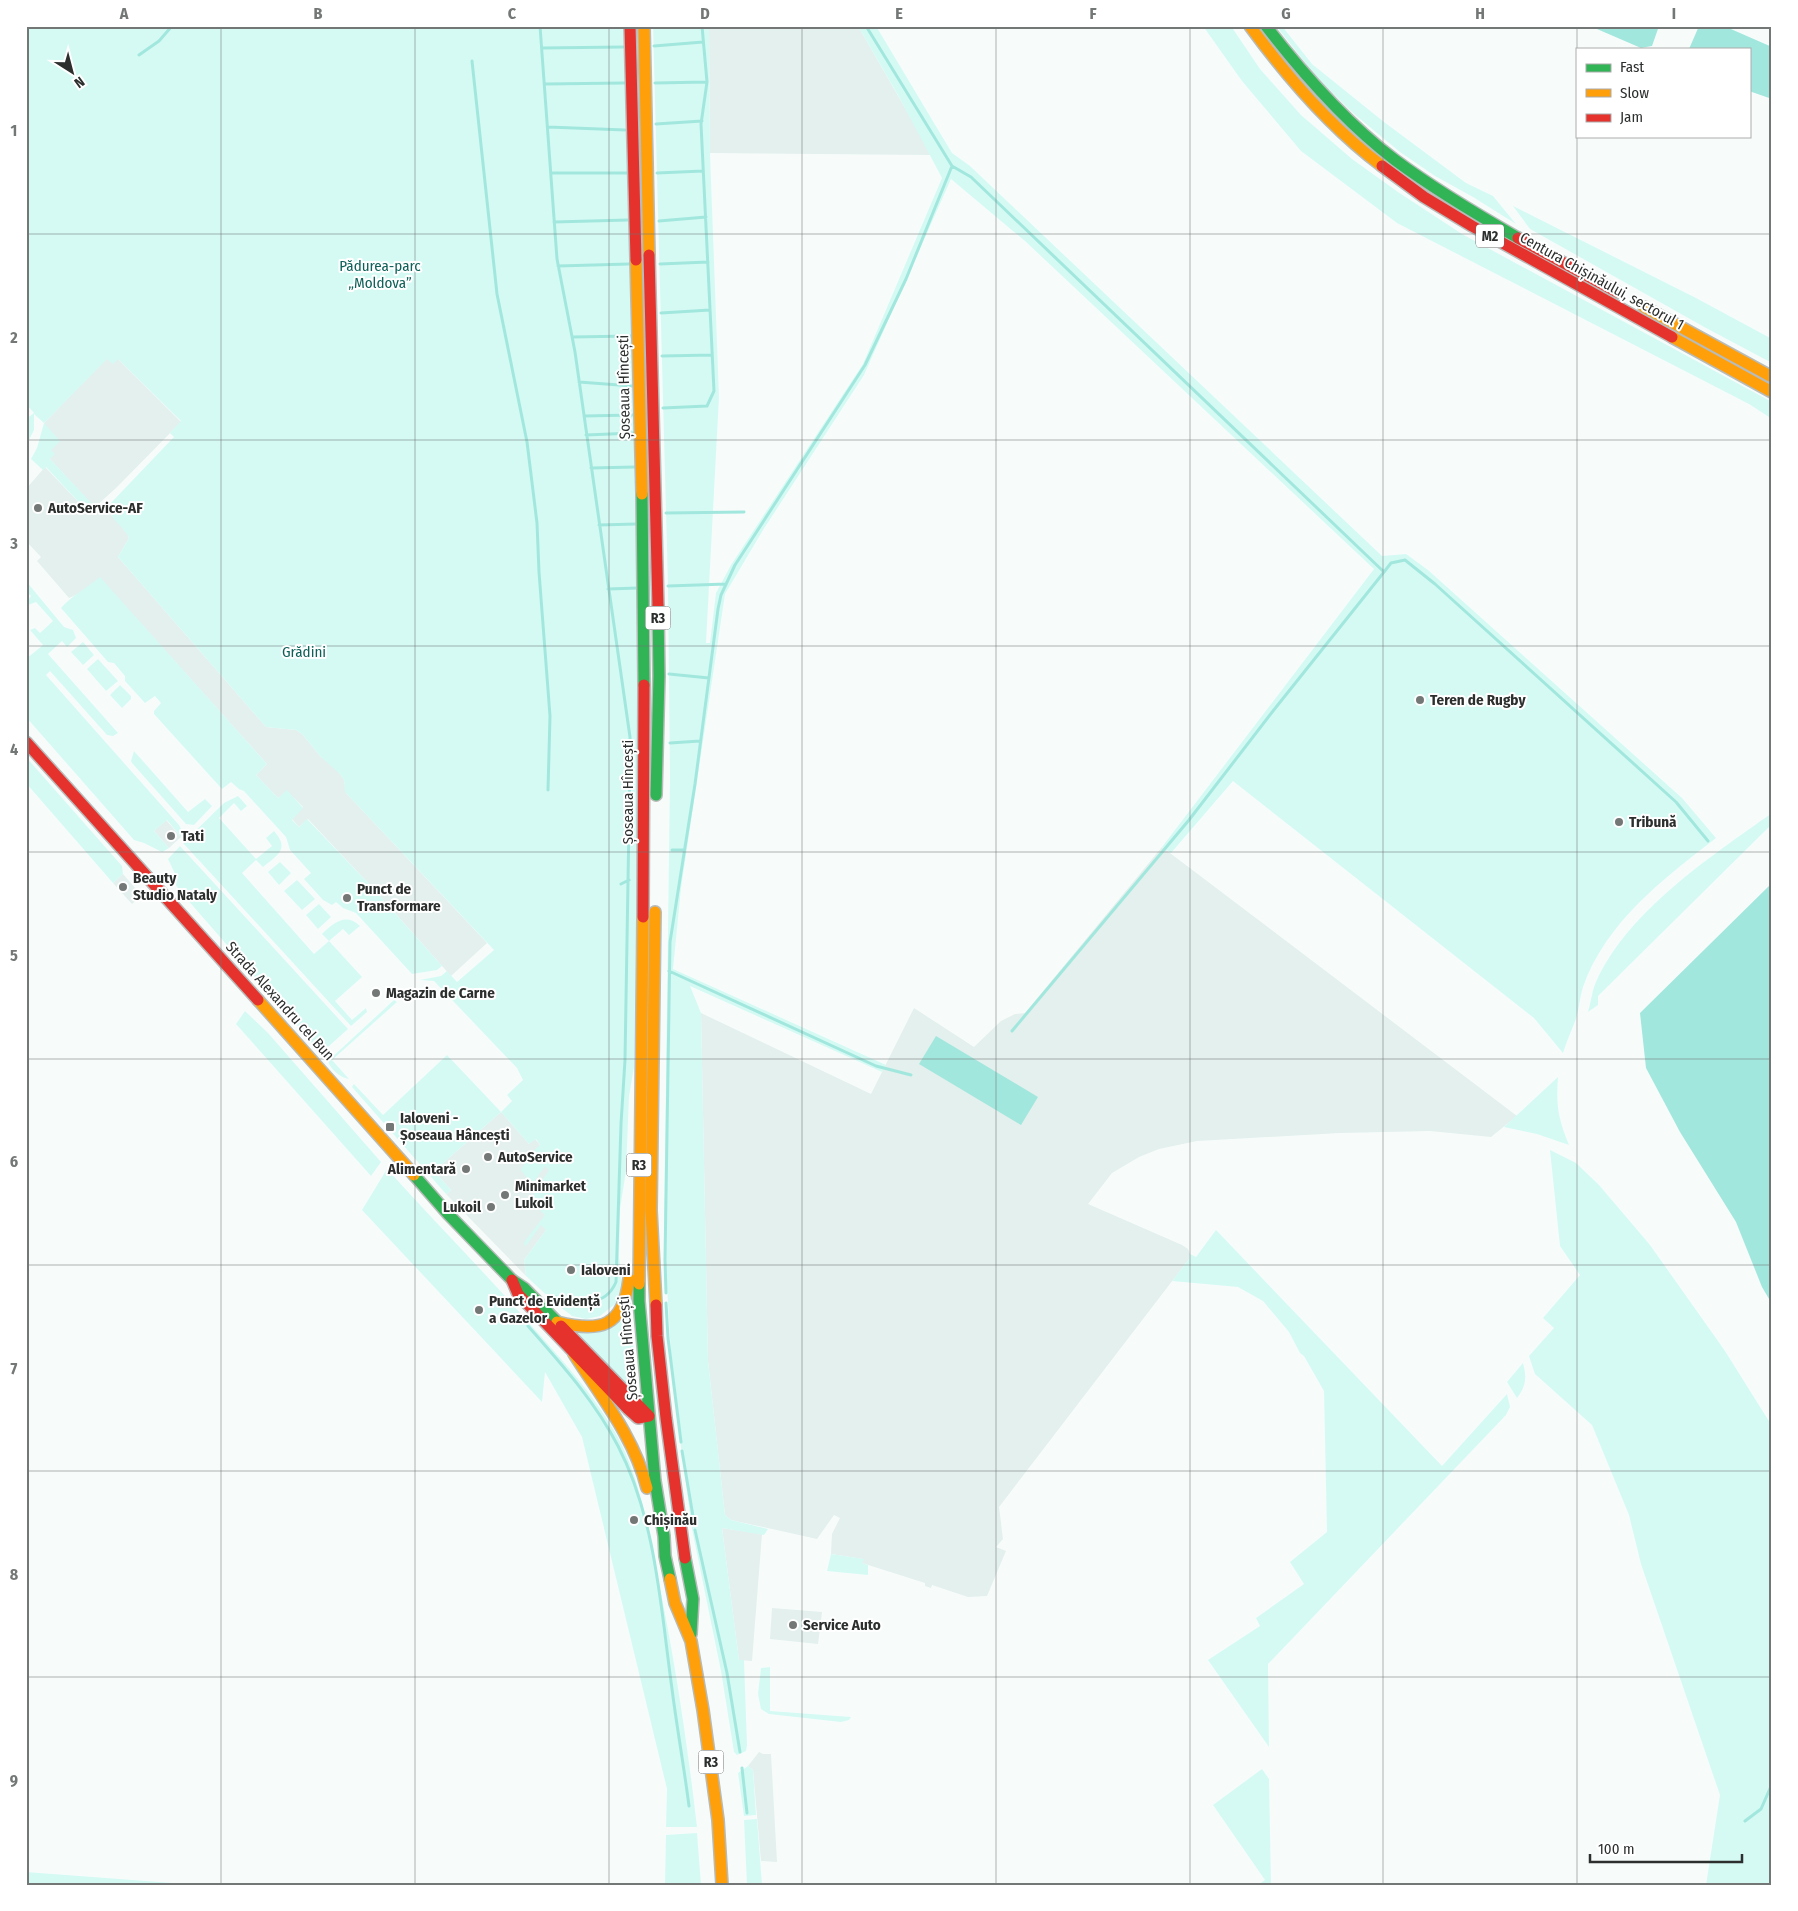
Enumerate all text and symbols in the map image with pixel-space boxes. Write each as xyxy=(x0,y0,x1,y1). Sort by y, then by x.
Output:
text: A xyxy=(119,4,129,23)
text: B xyxy=(314,4,323,23)
text: C xyxy=(508,4,517,23)
text: D xyxy=(700,4,710,23)
text: E xyxy=(895,4,903,23)
text: F xyxy=(1089,4,1097,23)
text: G xyxy=(1281,4,1291,23)
text: H xyxy=(1475,4,1485,23)
text: I xyxy=(1672,4,1676,23)
north arrow xyxy=(48,48,98,98)
legend xyxy=(1576,48,1750,138)
text: Fast xyxy=(1620,58,1644,76)
text: N xyxy=(71,73,88,91)
text: Slow xyxy=(1620,84,1649,102)
text: Jam xyxy=(1620,108,1643,126)
text: 1 xyxy=(11,121,17,140)
road number: M2 xyxy=(1476,225,1504,248)
street label: Centura Chișinăului, sectorul 1 xyxy=(1516,228,1687,335)
park label: Pădurea-parc „Moldova” xyxy=(339,257,421,292)
text: 2 xyxy=(9,328,18,347)
street label: Șoseaua Hîncești xyxy=(614,335,635,439)
place label: AutoService-AF xyxy=(47,499,143,517)
marker: AutoService-AF xyxy=(32,502,44,514)
text: 3 xyxy=(9,534,18,553)
road number: R3 xyxy=(646,606,670,630)
park label: Grădini xyxy=(282,643,326,661)
place label: Teren de Rugby xyxy=(1430,691,1526,709)
marker: Teren de Rugby xyxy=(1414,694,1426,706)
text: 4 xyxy=(10,740,18,759)
street label: Șoseaua Hîncești xyxy=(619,740,638,844)
place label: Tribună xyxy=(1629,813,1677,831)
marker: Tribună xyxy=(1613,816,1625,828)
place label: Tati xyxy=(181,827,204,845)
marker: Tati xyxy=(165,830,177,842)
place label: Beauty Studio Nataly xyxy=(133,869,218,904)
place label: Punct de Transformare xyxy=(357,880,441,915)
marker: Beauty Studio Nataly xyxy=(117,881,129,893)
marker: Punct de Transformare xyxy=(341,892,353,904)
street label: Strada Alexandru cel Bun xyxy=(222,938,338,1064)
text: 5 xyxy=(10,946,18,965)
place label: Magazin de Carne xyxy=(386,984,495,1002)
marker: Magazin de Carne xyxy=(370,987,382,999)
place label: Ialoveni - Șoseaua Hâncești xyxy=(400,1109,510,1145)
marker: Ialoveni - Șoseaua Hâncești xyxy=(384,1121,396,1133)
place label: AutoService xyxy=(497,1148,573,1166)
marker: AutoService xyxy=(482,1151,494,1163)
text: 6 xyxy=(10,1152,18,1171)
road number: R3 xyxy=(626,1154,652,1176)
place label: Alimentară xyxy=(387,1160,457,1178)
marker: Alimentară xyxy=(460,1163,472,1175)
place label: Minimarket Lukoil xyxy=(515,1177,587,1212)
marker: Minimarket Lukoil xyxy=(499,1189,511,1201)
place label: Lukoil xyxy=(443,1198,482,1216)
marker: Lukoil xyxy=(485,1201,497,1213)
place label: Ialoveni xyxy=(581,1261,631,1279)
marker: Ialoveni xyxy=(565,1264,577,1276)
place label: Punct de Evidență a Gazelor xyxy=(489,1292,601,1327)
street label: Șoseaua Hîncești xyxy=(614,1295,643,1401)
marker: Punct de Evidență a Gazelor xyxy=(473,1304,485,1316)
text: 7 xyxy=(11,1359,18,1378)
place label: Chișinău xyxy=(644,1511,697,1530)
marker: Chișinău xyxy=(628,1514,640,1526)
text: 8 xyxy=(10,1565,19,1584)
place label: Service Auto xyxy=(803,1616,881,1634)
marker: Service Auto xyxy=(787,1619,799,1631)
road number: R3 xyxy=(698,1750,724,1774)
text: 9 xyxy=(10,1771,18,1790)
scale bar xyxy=(1590,1831,1743,1863)
text: 100 m xyxy=(1598,1840,1635,1858)

